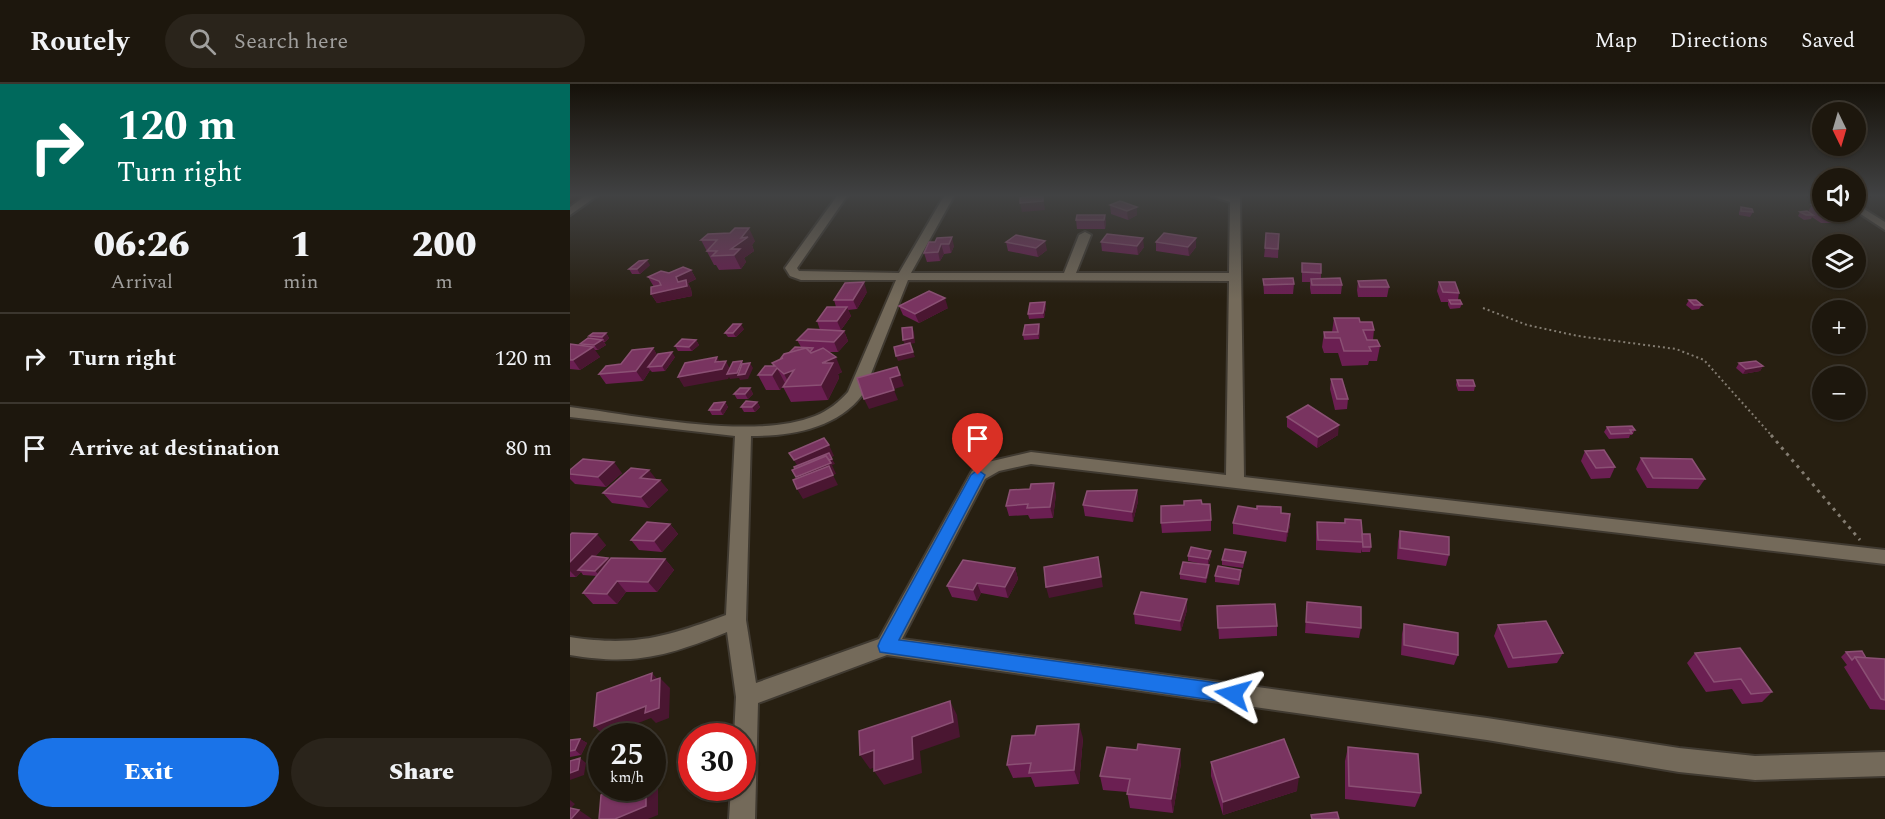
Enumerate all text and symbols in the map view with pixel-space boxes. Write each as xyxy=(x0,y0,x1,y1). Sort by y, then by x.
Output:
search box xyxy=(165,14,585,68)
text: Routely xyxy=(30,20,129,63)
icon: search xyxy=(186,25,219,58)
text: Search here xyxy=(234,25,348,58)
text: Map xyxy=(1595,25,1637,57)
text: Directions xyxy=(1670,25,1768,57)
text: Saved xyxy=(1801,25,1855,57)
text: 120 m xyxy=(117,95,236,158)
north arrow xyxy=(1812,102,1866,156)
map controls xyxy=(1812,102,1866,420)
icon: right xyxy=(18,108,96,186)
text: Turn right xyxy=(117,152,242,194)
button: sound xyxy=(1812,168,1866,222)
text: 06:26 xyxy=(93,218,190,273)
text: 1 xyxy=(290,218,312,273)
text: 200 xyxy=(412,218,477,273)
button: layers xyxy=(1812,234,1866,288)
text: Arrival xyxy=(111,267,173,297)
text: min xyxy=(283,267,318,297)
text: m xyxy=(436,267,453,297)
button: + xyxy=(1812,300,1866,354)
icon: right xyxy=(18,342,51,375)
text: Turn right xyxy=(69,342,176,375)
text: 120 m xyxy=(495,342,552,375)
button: − xyxy=(1812,366,1866,420)
pin xyxy=(952,413,1003,475)
icon: arrive xyxy=(961,422,994,455)
icon: arrive xyxy=(18,432,51,465)
text: Arrive at destination xyxy=(69,432,280,465)
text: 80 m xyxy=(506,432,552,465)
position arrow xyxy=(1201,662,1265,726)
speed limit sign: 30 xyxy=(678,723,756,801)
text: 25 xyxy=(610,732,644,778)
button: Exit xyxy=(18,738,279,807)
button: Share xyxy=(291,738,552,807)
text: km/h xyxy=(610,766,644,789)

